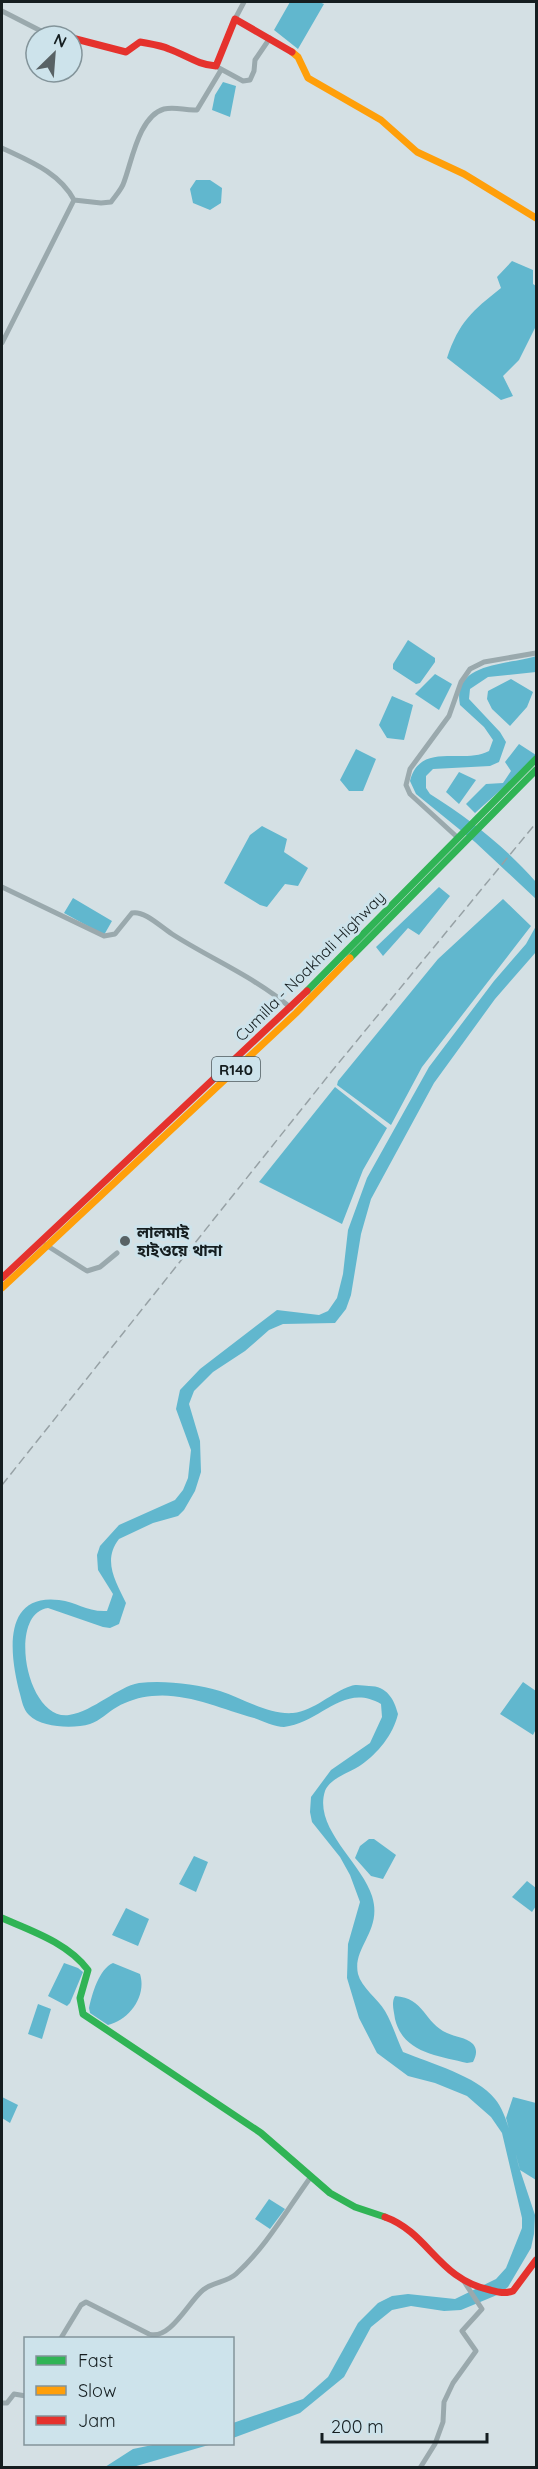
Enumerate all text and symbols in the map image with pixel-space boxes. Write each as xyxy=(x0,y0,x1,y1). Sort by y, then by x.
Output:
north arrow xyxy=(24,24,84,84)
text: N xyxy=(51,29,70,52)
street label: Cumilla - Noakhali Highway xyxy=(231,887,389,1045)
road number: R140 xyxy=(212,1057,260,1081)
place label: লালমাই হাইওয়ে থানা xyxy=(136,1222,223,1260)
marker: লালমাই হাইওয়ে থানা xyxy=(118,1234,132,1248)
legend xyxy=(24,2337,234,2445)
text: Fast xyxy=(78,2349,113,2372)
text: Slow xyxy=(78,2379,116,2402)
scale bar xyxy=(322,2406,487,2444)
text: Jam xyxy=(78,2409,116,2432)
text: 200 m xyxy=(331,2415,384,2438)

